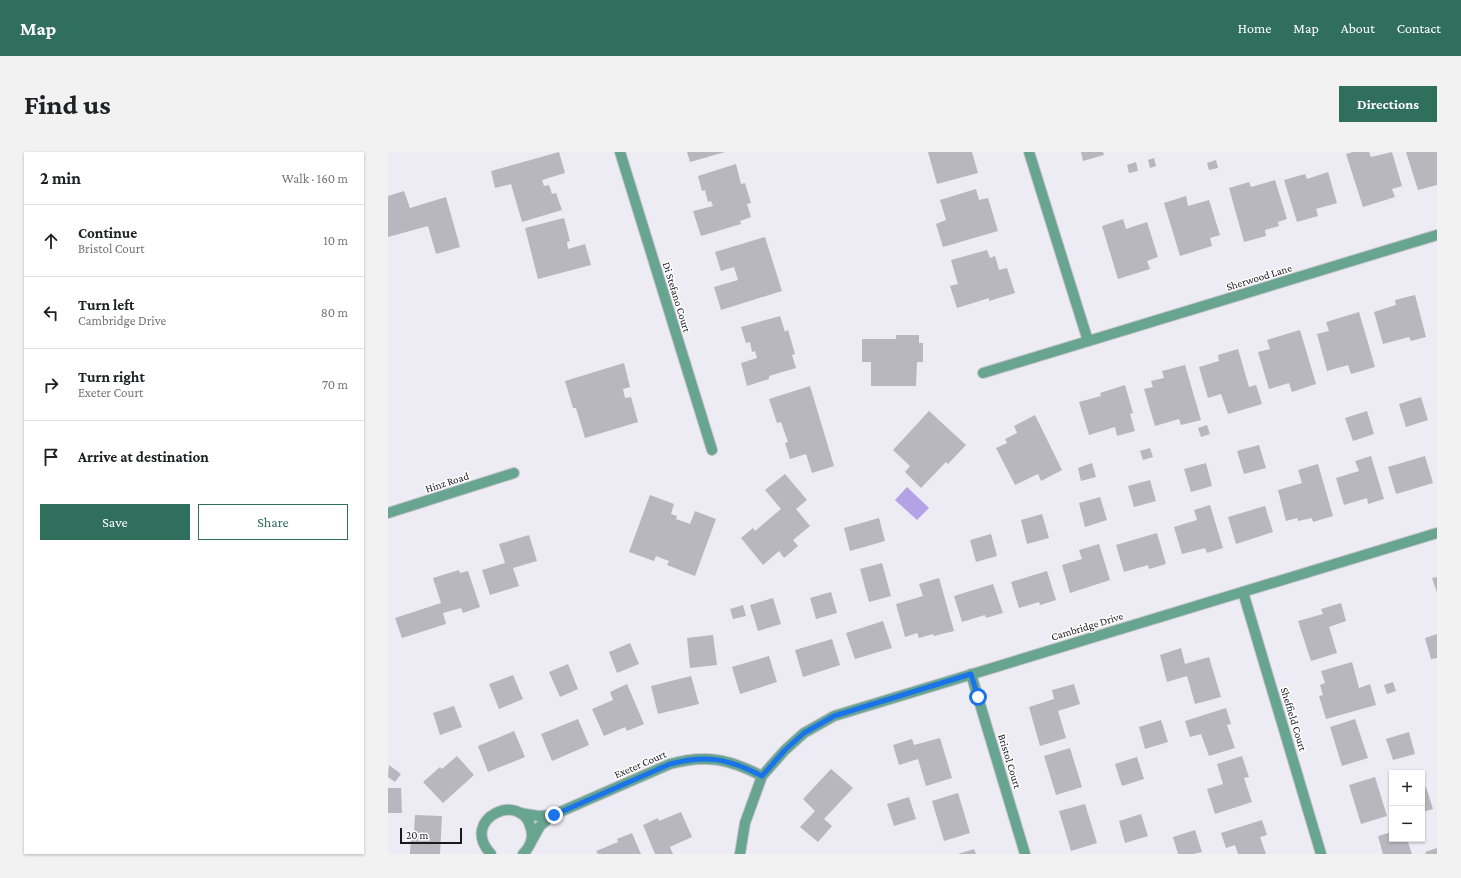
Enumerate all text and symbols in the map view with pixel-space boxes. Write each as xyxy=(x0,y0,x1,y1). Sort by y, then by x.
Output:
text: Map xyxy=(20,18,56,39)
text: Home xyxy=(1238,20,1271,36)
text: Map xyxy=(1293,20,1319,36)
text: About xyxy=(1341,20,1375,36)
text: Contact xyxy=(1397,20,1441,36)
button: Directions xyxy=(1339,86,1437,122)
text: Find us xyxy=(24,89,111,120)
text: 2 min xyxy=(40,169,81,188)
text: Walk · 160 m xyxy=(282,171,348,186)
text: Continue xyxy=(78,225,137,241)
icon: ahead xyxy=(40,230,62,252)
text: 10 m xyxy=(323,233,348,248)
text: Bristol Court xyxy=(78,241,145,256)
street label: Di Stefano Court xyxy=(661,260,693,334)
street label: Sherwood Lane xyxy=(1225,261,1293,293)
text: Turn left xyxy=(78,297,134,313)
icon: left xyxy=(40,302,62,324)
text: 80 m xyxy=(321,305,348,320)
text: Cambridge Drive xyxy=(78,313,166,328)
text: Turn right xyxy=(78,369,145,385)
icon: right xyxy=(40,374,62,396)
text: 70 m xyxy=(322,377,348,392)
text: Exeter Court xyxy=(78,385,143,400)
icon: arrive xyxy=(40,446,62,468)
text: Arrive at destination xyxy=(78,449,209,465)
street label: Hinz Road xyxy=(424,469,470,495)
button: Save xyxy=(40,504,190,540)
button: Share xyxy=(198,504,348,540)
street label: Cambridge Drive xyxy=(1050,609,1125,644)
street label: Sheffield Court xyxy=(1279,686,1309,753)
route start xyxy=(969,688,987,706)
street label: Bristol Court xyxy=(996,732,1024,790)
street label: Exeter Court xyxy=(612,748,668,780)
map controls xyxy=(1389,770,1425,842)
button: + xyxy=(1389,770,1425,806)
route end xyxy=(545,806,563,824)
button: − xyxy=(1389,806,1425,842)
scale bar xyxy=(400,826,462,845)
text: 20 m xyxy=(406,829,428,841)

